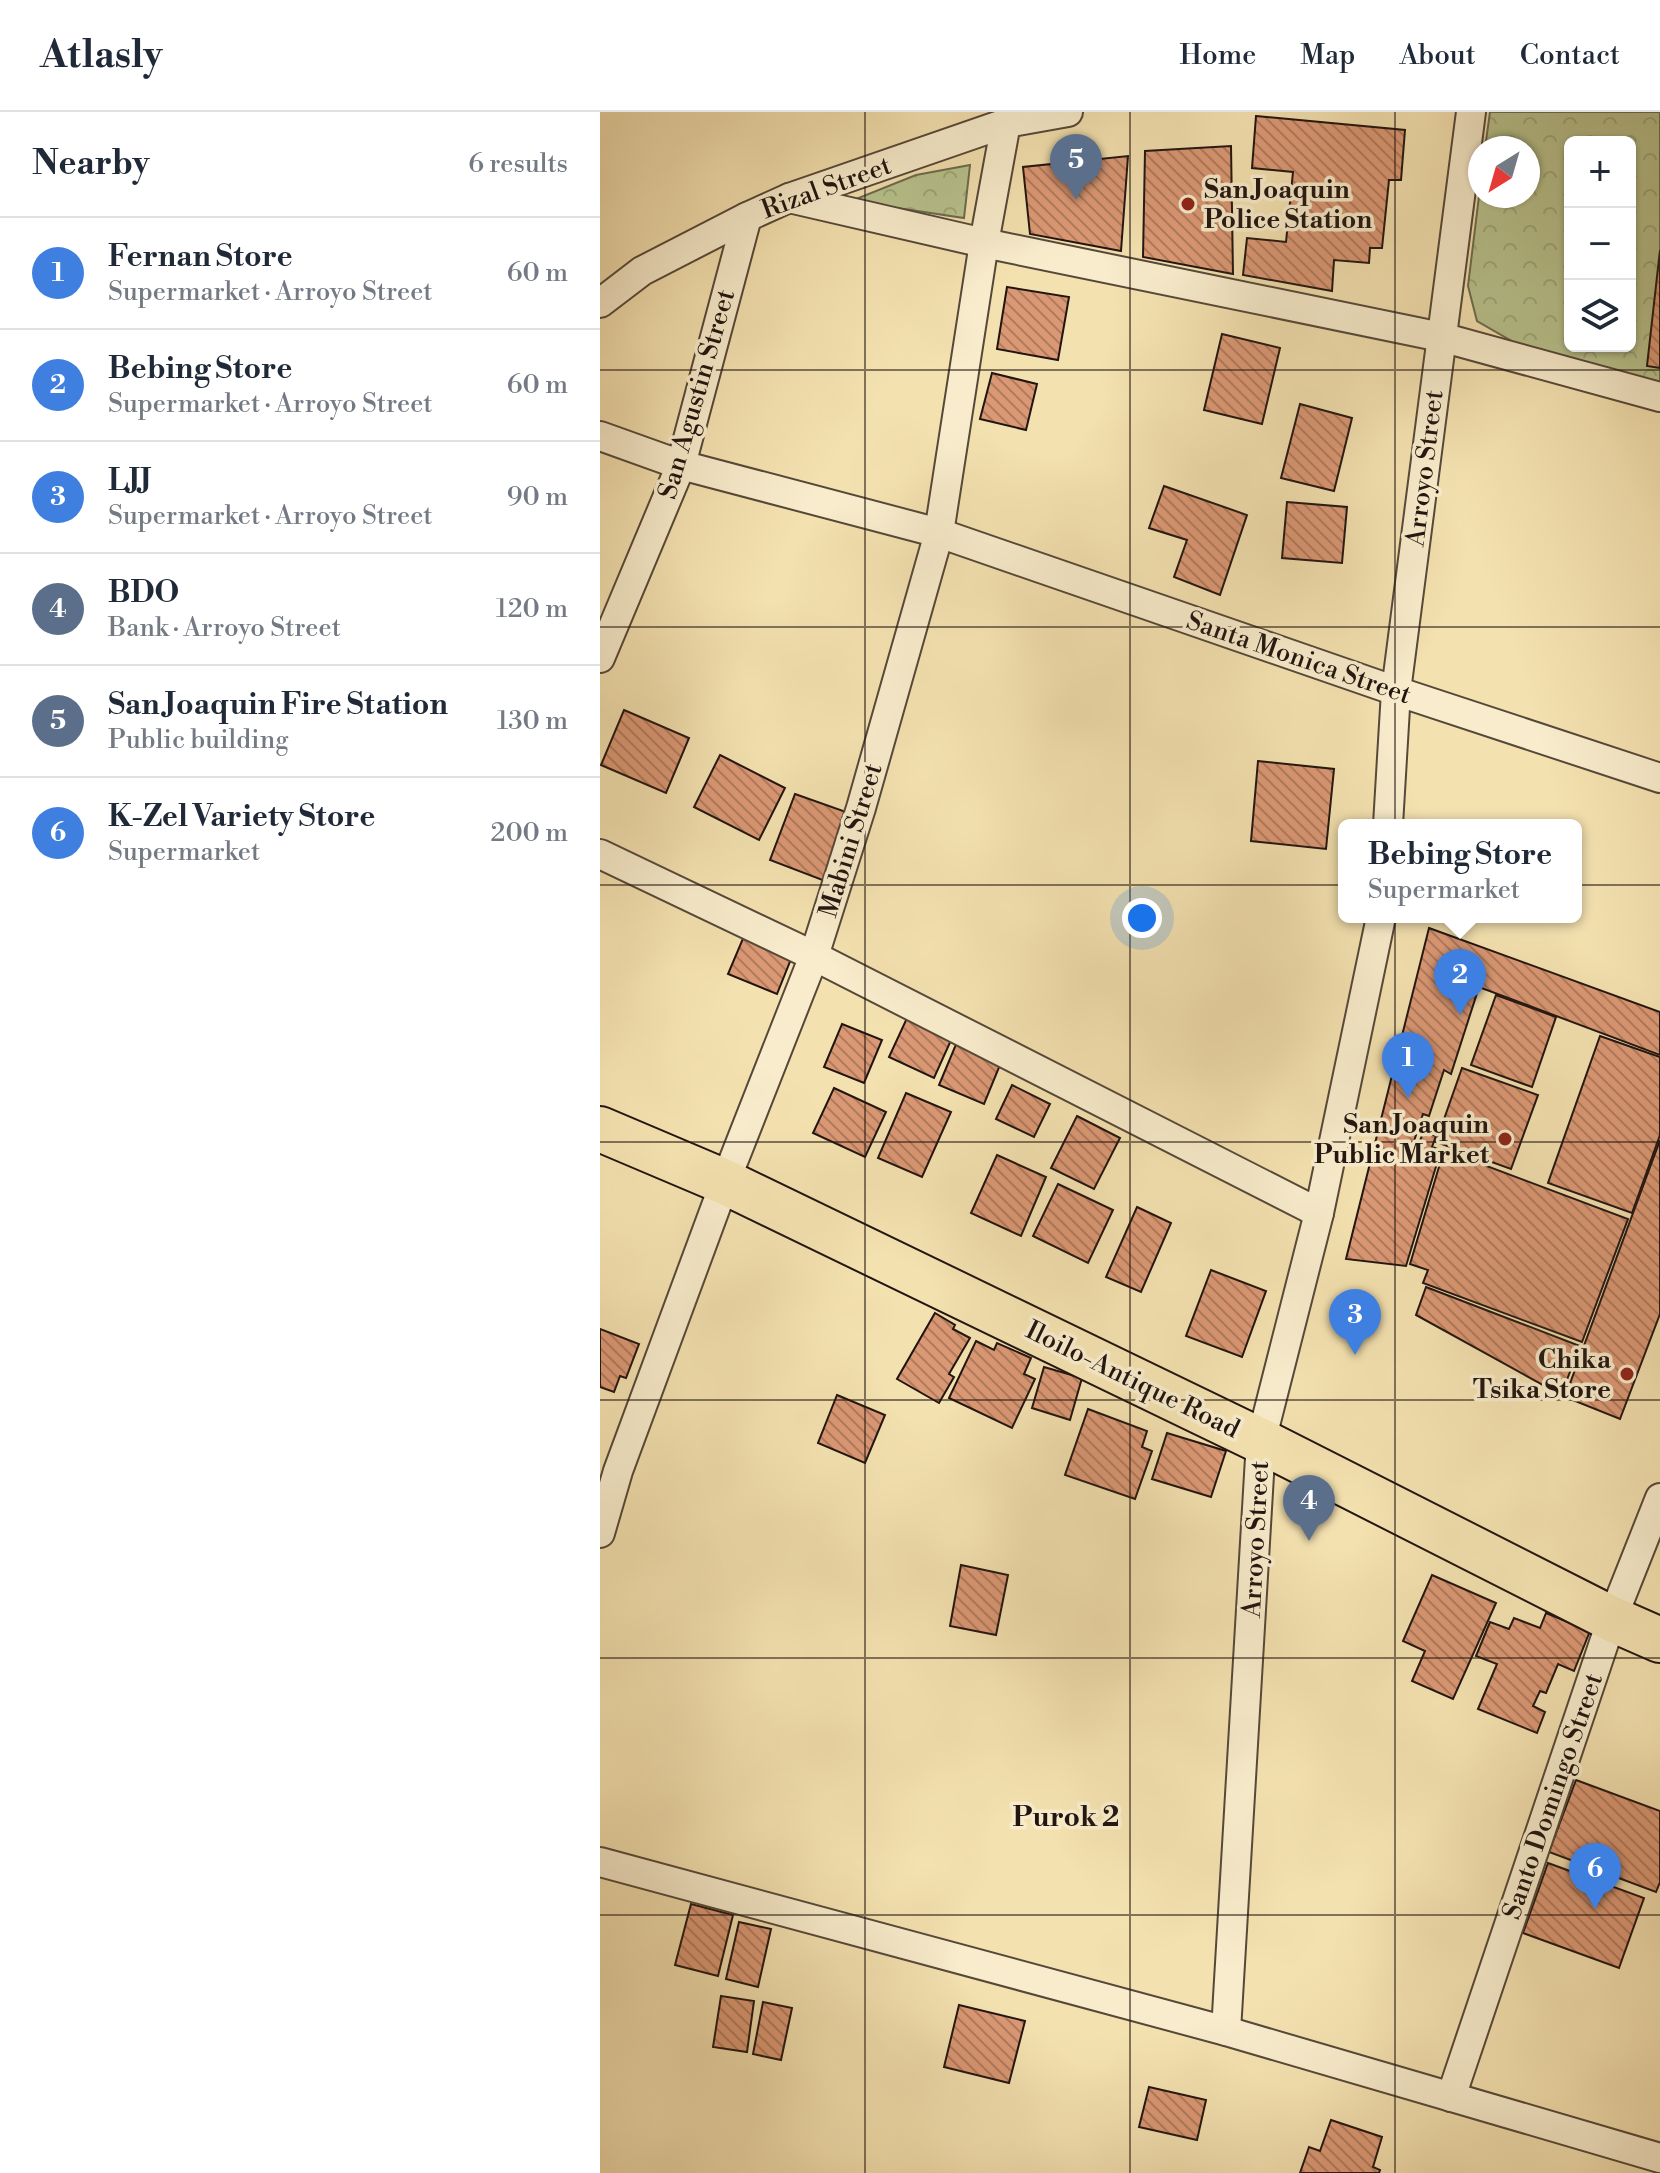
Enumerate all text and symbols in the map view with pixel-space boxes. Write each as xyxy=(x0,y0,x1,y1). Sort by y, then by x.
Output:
text: Atlasly xyxy=(40,32,163,79)
text: Home xyxy=(1180,38,1256,73)
text: Map xyxy=(1300,38,1355,73)
text: About xyxy=(1399,38,1476,73)
text: Contact xyxy=(1520,38,1620,73)
pin: 5 xyxy=(1050,134,1102,200)
north arrow xyxy=(1468,136,1540,208)
map controls xyxy=(1564,136,1636,352)
button: + xyxy=(1564,136,1636,208)
text: Nearby xyxy=(32,143,150,185)
text: 6 results xyxy=(468,148,568,180)
street label: Rizal Street xyxy=(757,150,896,226)
place label: San Joaquin Police Station xyxy=(1204,174,1372,236)
marker: San Joaquin Police Station xyxy=(1179,195,1197,213)
button: − xyxy=(1564,208,1636,280)
text: Fernan Store xyxy=(108,238,293,276)
text: 1 xyxy=(52,257,64,289)
text: 60 m xyxy=(507,257,568,289)
text: Supermarket · Arroyo Street xyxy=(108,276,433,308)
button: layers xyxy=(1564,280,1636,352)
street label: San Agustin Street xyxy=(652,286,742,503)
text: Bebing Store xyxy=(108,350,292,388)
text: 2 xyxy=(50,369,66,401)
text: 60 m xyxy=(507,369,568,401)
text: Supermarket · Arroyo Street xyxy=(108,388,433,420)
street label: Arroyo Street xyxy=(1399,388,1450,549)
text: LJJ xyxy=(108,462,152,500)
text: 3 xyxy=(50,481,66,513)
text: 90 m xyxy=(507,481,568,513)
text: Supermarket · Arroyo Street xyxy=(108,500,433,532)
text: BDO xyxy=(108,574,179,612)
text: 4 xyxy=(49,593,67,625)
text: 120 m xyxy=(496,593,568,625)
street label: Santa Monica Street xyxy=(1182,604,1415,711)
text: Bank · Arroyo Street xyxy=(108,612,341,644)
text: San Joaquin Fire Station xyxy=(108,686,448,724)
text: 5 xyxy=(50,705,66,737)
text: 130 m xyxy=(497,705,568,737)
text: Public building xyxy=(108,724,289,756)
street label: Mabini Street xyxy=(812,759,890,921)
text: K-Zel Variety Store xyxy=(108,798,375,836)
text: 6 xyxy=(50,817,66,849)
text: 200 m xyxy=(491,817,568,849)
popup xyxy=(1338,819,1582,923)
text: Supermarket xyxy=(108,836,260,868)
text: Bebing Store xyxy=(1368,836,1552,874)
text: Supermarket xyxy=(1368,874,1520,906)
your location xyxy=(1122,898,1162,938)
pin: 2 xyxy=(1434,949,1486,1015)
pin: 1 xyxy=(1382,1032,1434,1098)
place label: San Joaquin Public Market xyxy=(1314,1109,1490,1171)
marker: San Joaquin Public Market xyxy=(1496,1130,1514,1148)
pin: 3 xyxy=(1329,1289,1381,1355)
street label: Iloilo-Antique Road xyxy=(1020,1314,1245,1446)
place label: Chika Tsika Store xyxy=(1473,1344,1612,1406)
marker: Chika Tsika Store xyxy=(1618,1365,1636,1383)
street label: Arroyo Street xyxy=(1236,1460,1276,1619)
pin: 4 xyxy=(1283,1475,1335,1541)
street label: Santo Domingo Street xyxy=(1496,1669,1610,1924)
district label: Purok 2 xyxy=(1013,1800,1119,1835)
pin: 6 xyxy=(1569,1843,1621,1909)

